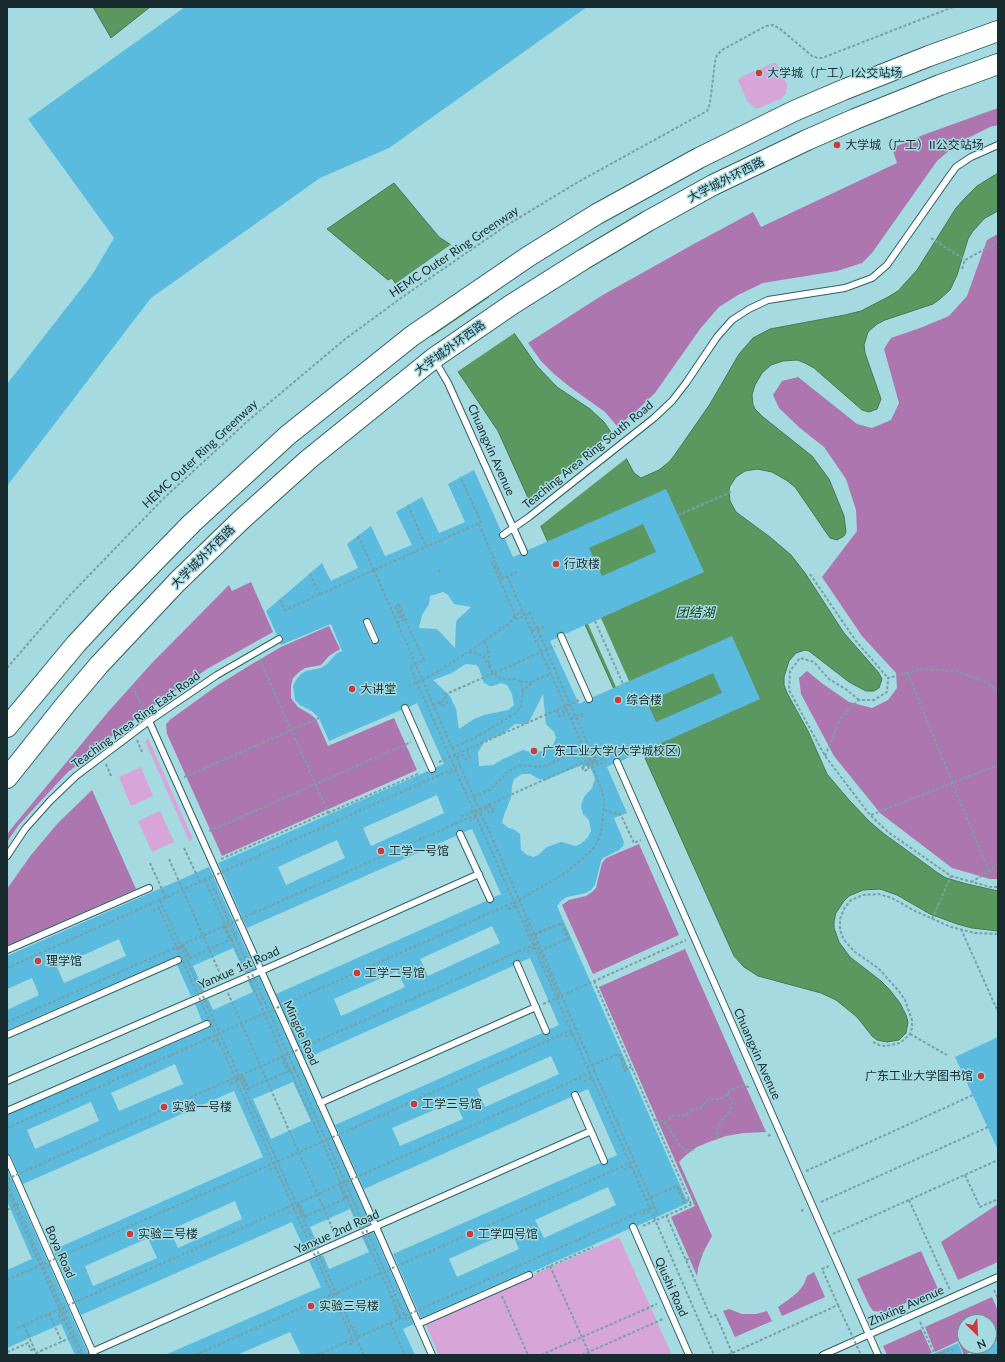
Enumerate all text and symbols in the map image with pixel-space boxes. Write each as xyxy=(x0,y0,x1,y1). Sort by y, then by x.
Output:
place label: 大学城（广工）I公交站场 xyxy=(767,66,902,80)
marker: 大学城（广工）I公交站场 xyxy=(754,68,764,78)
place label: 大学城（广工）II公交站场 xyxy=(845,138,984,152)
marker: 大学城（广工）II公交站场 xyxy=(832,140,842,150)
street label: 大学城外环西路 xyxy=(685,155,767,205)
street label: HEMC Outer Ring Greenway xyxy=(387,203,521,301)
street label: 大学城外环西路 xyxy=(412,317,488,379)
street label: HEMC Outer Ring Greenway xyxy=(139,397,261,511)
street label: Teaching Area Ring South Road xyxy=(520,398,656,512)
street label: Chuangxin Avenue xyxy=(464,402,518,498)
street label: 大学城外环西路 xyxy=(168,522,238,592)
place label: 行政楼 xyxy=(564,557,600,571)
marker: 行政楼 xyxy=(551,559,561,569)
water label: 团结湖 xyxy=(676,605,714,621)
street label: Teaching Area Ring East Road xyxy=(69,669,203,771)
place label: 大讲堂 xyxy=(360,682,396,696)
marker: 大讲堂 xyxy=(347,684,357,694)
place label: 综合楼 xyxy=(626,693,662,707)
marker: 综合楼 xyxy=(613,695,623,705)
place label: 广东工业大学(大学城校区) xyxy=(542,744,680,758)
marker: 广东工业大学(大学城校区) xyxy=(529,746,539,756)
place label: 工学一号馆 xyxy=(389,844,449,858)
marker: 工学一号馆 xyxy=(376,846,386,856)
street label: Yanxue 1st Road xyxy=(196,944,282,992)
place label: 理学馆 xyxy=(46,954,82,968)
marker: 理学馆 xyxy=(33,956,43,966)
place label: 工学二号馆 xyxy=(365,966,425,980)
marker: 工学二号馆 xyxy=(352,968,362,978)
street label: Mingde Road xyxy=(280,998,322,1068)
street label: Chuangxin Avenue xyxy=(730,1006,784,1102)
place label: 广东工业大学图书馆 xyxy=(865,1069,973,1083)
marker: 广东工业大学图书馆 xyxy=(976,1071,986,1081)
place label: 工学三号馆 xyxy=(422,1097,482,1111)
marker: 工学三号馆 xyxy=(409,1099,419,1109)
place label: 实验一号楼 xyxy=(172,1100,232,1114)
marker: 实验一号楼 xyxy=(159,1102,169,1112)
street label: Yanxue 2nd Road xyxy=(293,1207,381,1257)
street label: Boya Road xyxy=(42,1223,78,1281)
place label: 实验二号楼 xyxy=(138,1227,198,1241)
place label: 工学四号馆 xyxy=(478,1227,538,1241)
marker: 实验二号楼 xyxy=(125,1229,135,1239)
marker: 工学四号馆 xyxy=(465,1229,475,1239)
street label: Qiushi Road xyxy=(652,1255,690,1319)
street label: Zhixing Avenue xyxy=(866,1283,946,1329)
place label: 实验三号楼 xyxy=(319,1299,379,1313)
marker: 实验三号楼 xyxy=(306,1301,316,1311)
north arrow xyxy=(957,1314,997,1354)
text: N xyxy=(975,1337,988,1352)

